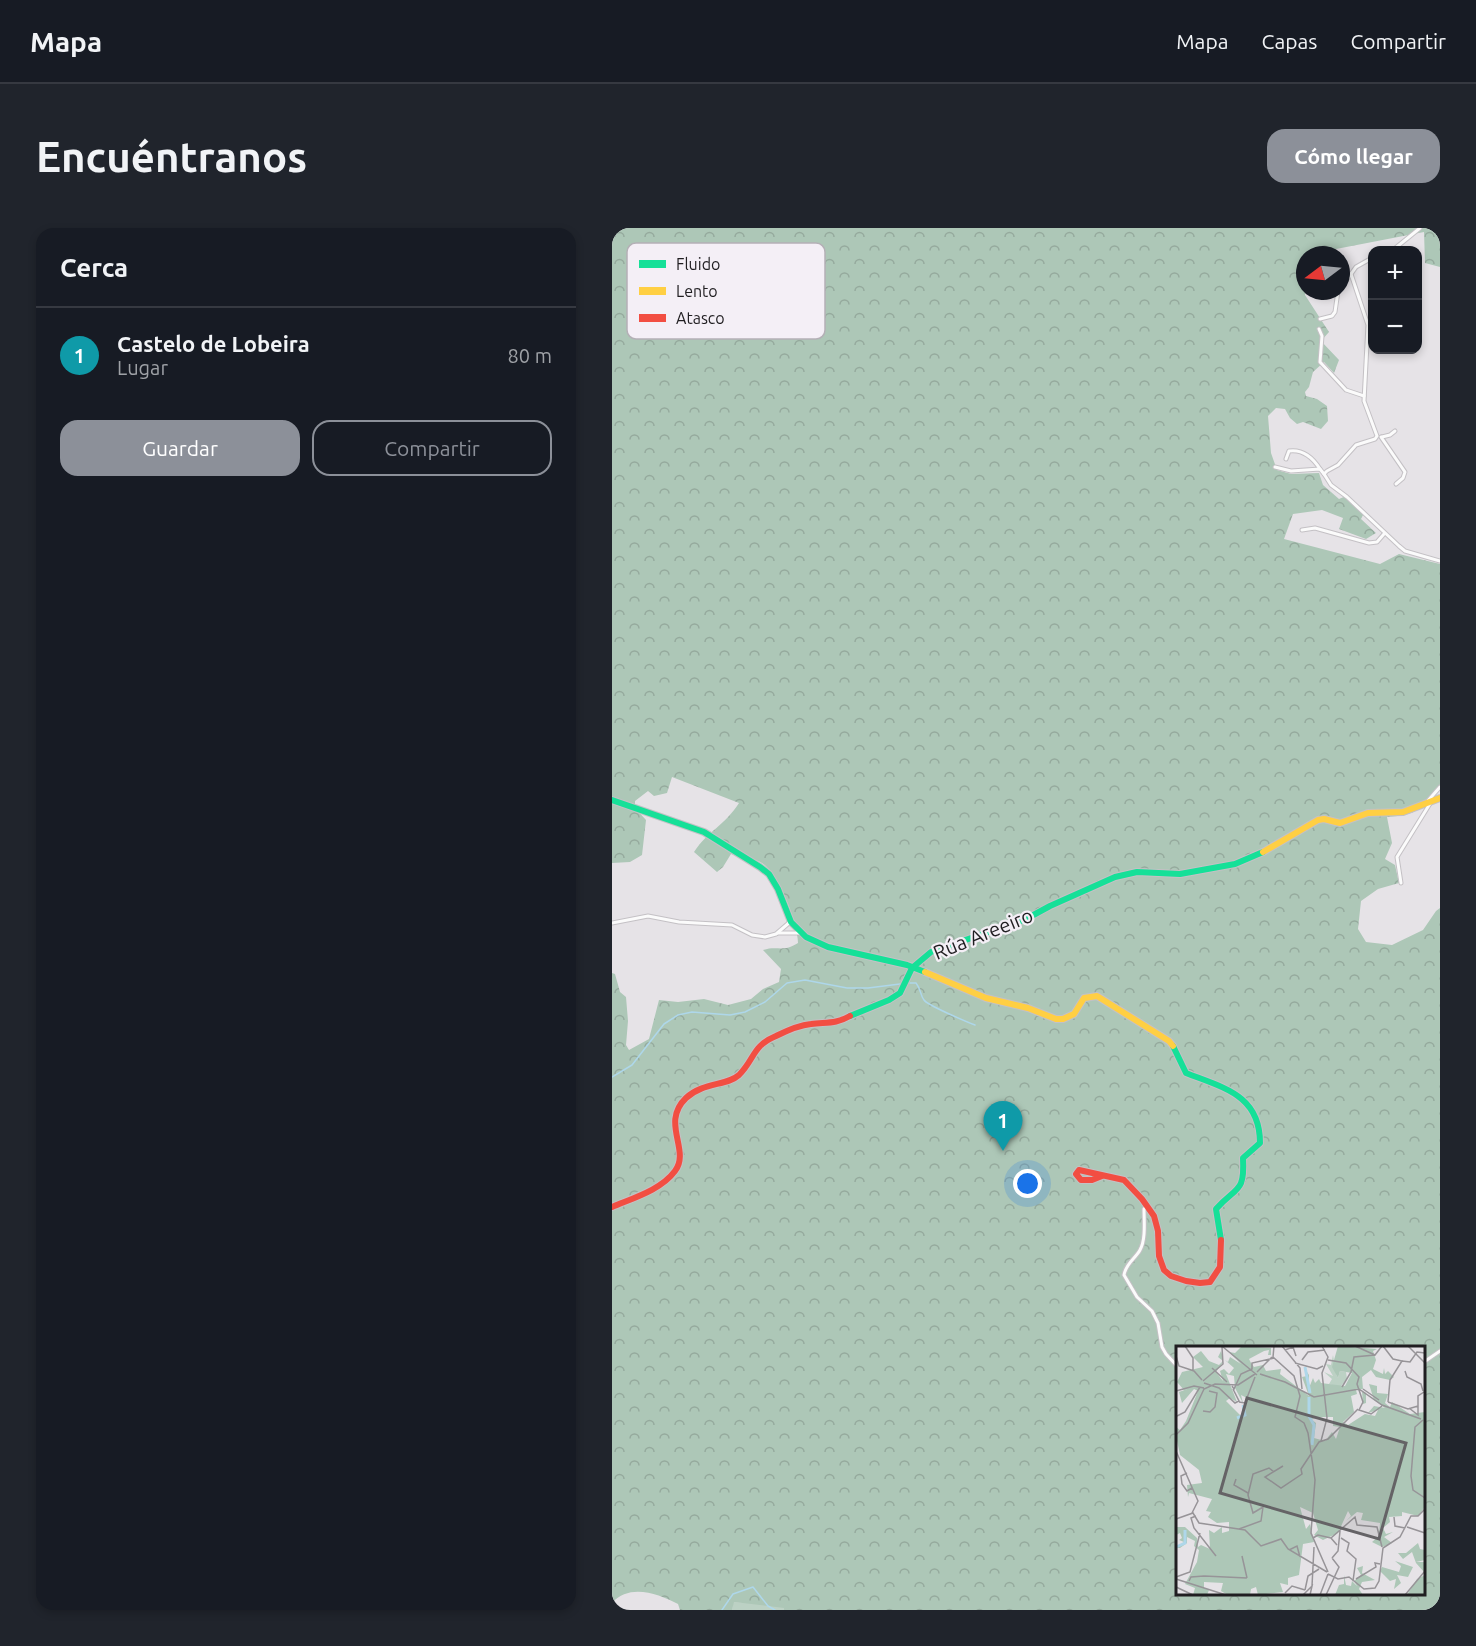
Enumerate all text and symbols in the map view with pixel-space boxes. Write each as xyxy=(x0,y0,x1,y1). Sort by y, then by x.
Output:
text: Mapa xyxy=(30,26,102,57)
text: Mapa xyxy=(1176,29,1228,53)
text: Capas xyxy=(1261,29,1317,53)
text: Compartir xyxy=(1350,29,1446,53)
button: Cómo llegar xyxy=(1267,129,1440,183)
text: Encuéntranos xyxy=(36,133,307,180)
legend xyxy=(627,243,825,339)
north arrow xyxy=(1296,246,1350,300)
map controls xyxy=(1368,246,1422,354)
button: + xyxy=(1368,246,1422,300)
text: Cerca xyxy=(60,253,128,282)
text: Fluido xyxy=(676,255,720,273)
text: Lento xyxy=(676,282,718,300)
button: − xyxy=(1368,300,1422,354)
text: Atasco xyxy=(676,309,725,327)
text: Castelo de Lobeira xyxy=(117,331,310,356)
text: 1 xyxy=(74,344,85,367)
text: 80 m xyxy=(508,344,552,367)
text: Lugar xyxy=(117,356,168,379)
button: Guardar xyxy=(60,420,300,476)
button: Compartir xyxy=(312,420,552,476)
street label: Rúa Areeiro xyxy=(930,903,1036,964)
pin: 1 xyxy=(984,1102,1022,1151)
your location xyxy=(1013,1169,1042,1198)
inset map xyxy=(1176,1346,1425,1595)

